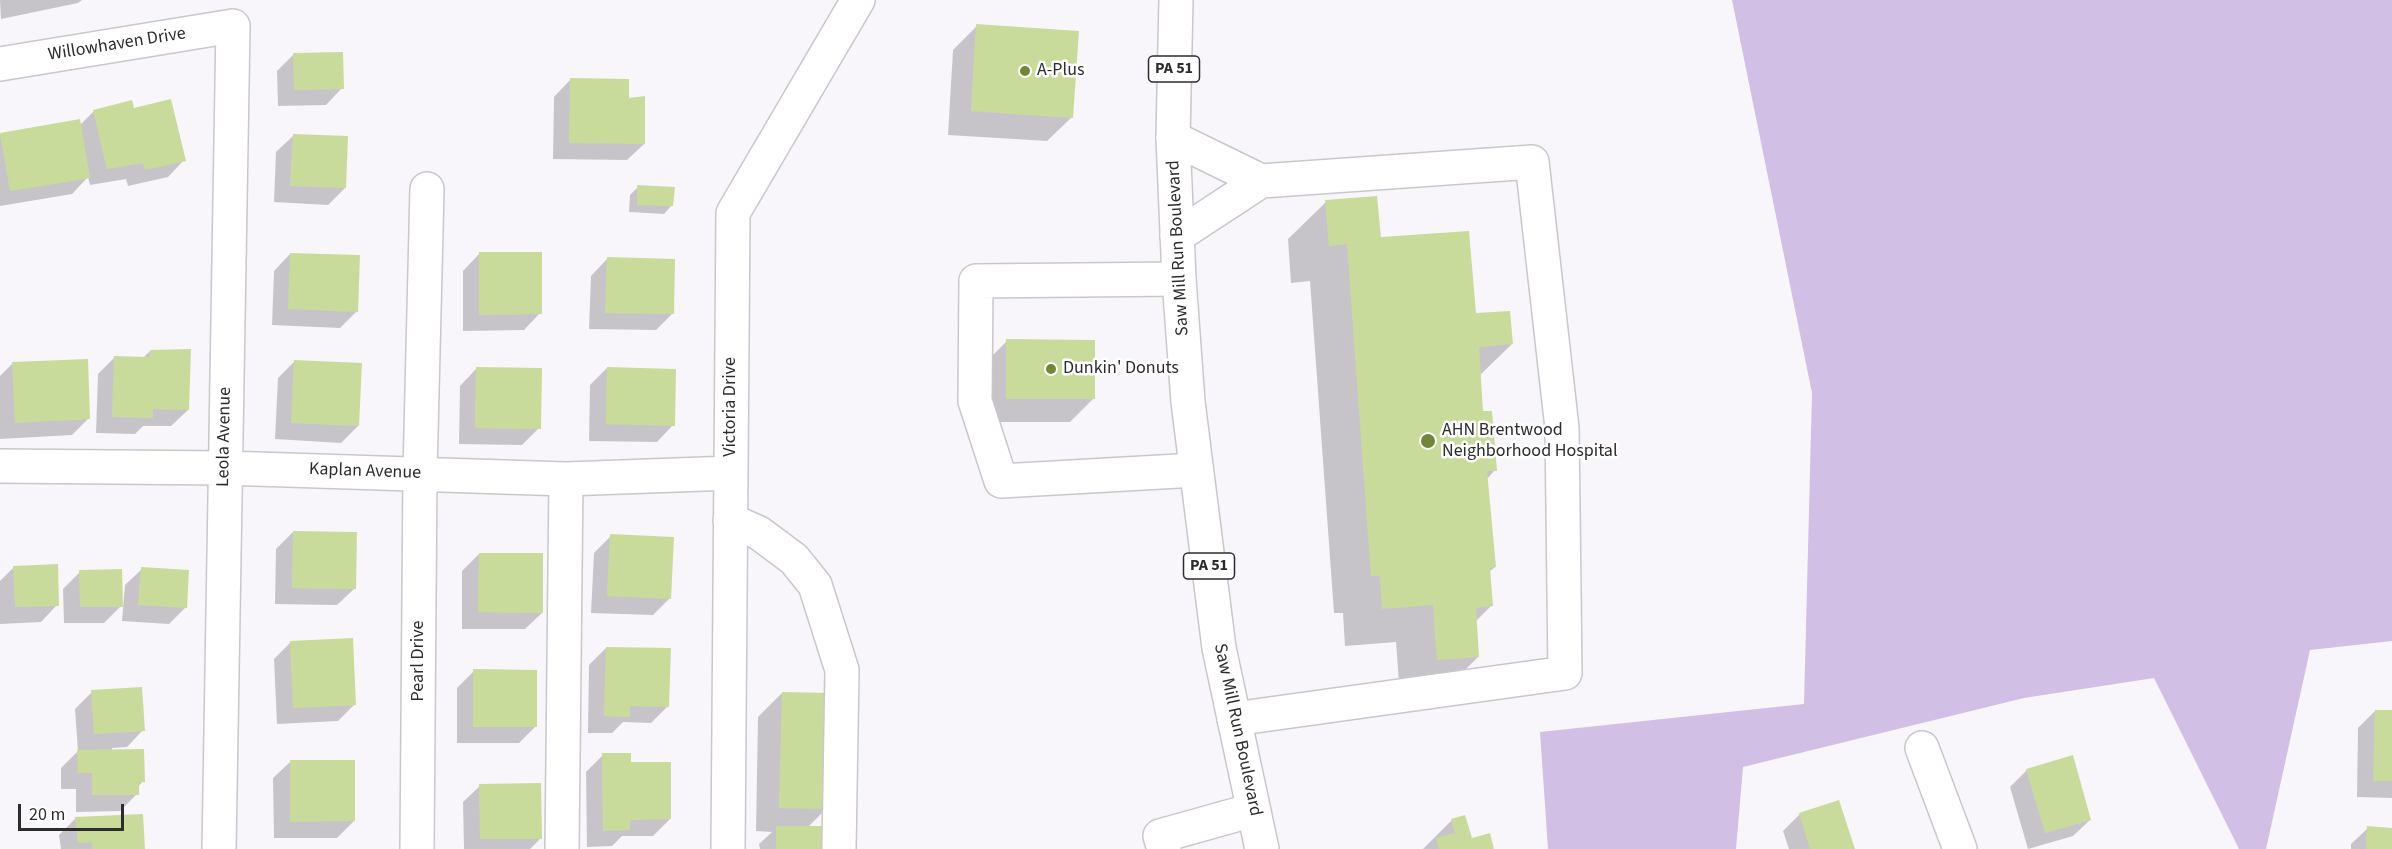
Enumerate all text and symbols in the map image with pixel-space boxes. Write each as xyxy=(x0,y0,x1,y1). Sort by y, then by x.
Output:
street label: Willowhaven Drive xyxy=(47,23,187,67)
road number: PA 51 xyxy=(1148,56,1200,82)
place label: A-Plus xyxy=(1037,60,1084,82)
marker: A-Plus xyxy=(1018,64,1032,78)
street label: Saw Mill Run Boulevard xyxy=(1164,160,1194,336)
street label: Victoria Drive xyxy=(720,357,742,457)
place label: Dunkin' Donuts xyxy=(1063,358,1179,380)
marker: Dunkin' Donuts xyxy=(1044,362,1058,376)
street label: Leola Avenue xyxy=(213,387,237,487)
place label: AHN Brentwood Neighborhood Hospital xyxy=(1442,420,1617,462)
marker: AHN Brentwood Neighborhood Hospital xyxy=(1419,432,1437,450)
street label: Kaplan Avenue xyxy=(309,459,421,485)
road number: PA 51 xyxy=(1184,553,1234,579)
street label: Pearl Drive xyxy=(408,621,430,701)
street label: Saw Mill Run Boulevard xyxy=(1208,642,1266,818)
scale bar xyxy=(21,792,128,830)
text: 20 m xyxy=(29,802,65,827)

